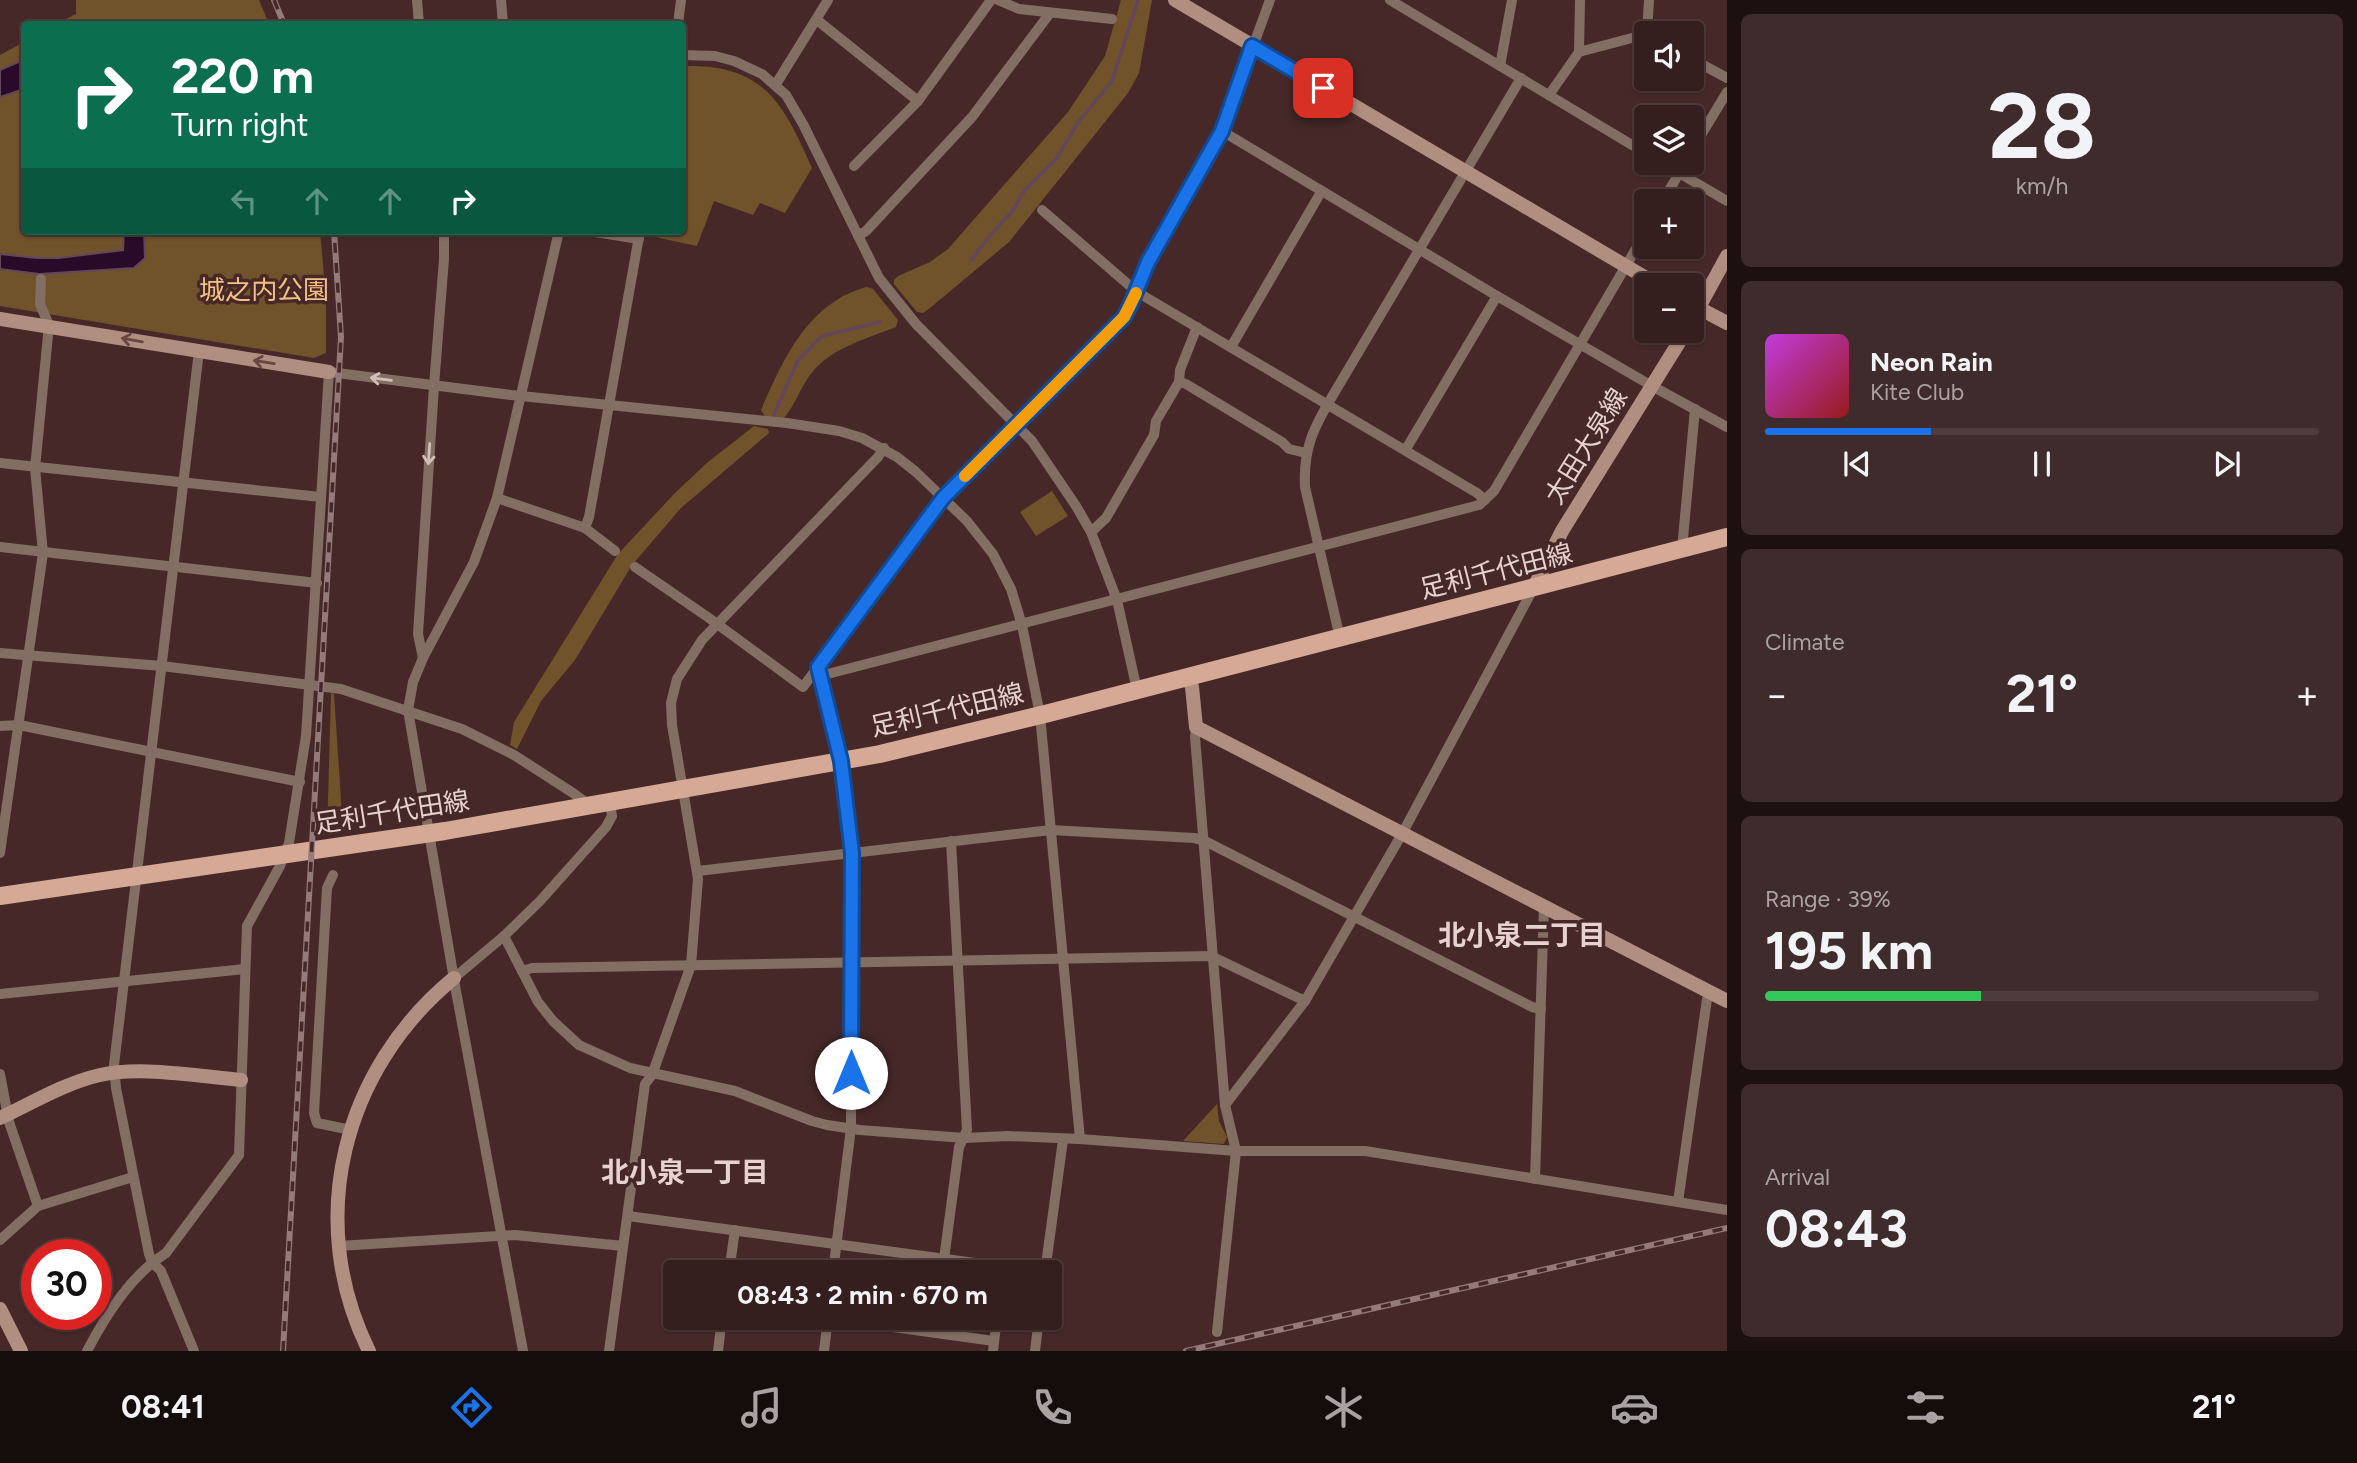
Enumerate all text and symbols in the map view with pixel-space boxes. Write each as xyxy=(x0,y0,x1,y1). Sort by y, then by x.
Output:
map controls xyxy=(1634,21,1704,343)
button: sound xyxy=(1634,21,1704,91)
text: 220 m xyxy=(171,46,314,105)
icon: right xyxy=(56,49,147,140)
pin xyxy=(1293,58,1353,118)
icon: arrive xyxy=(1304,69,1342,107)
text: 28 xyxy=(1988,72,2096,181)
button: layers xyxy=(1634,105,1704,175)
text: Turn right xyxy=(171,106,309,144)
text: km/h xyxy=(2016,172,2068,200)
icon: left xyxy=(225,182,263,220)
icon: ahead xyxy=(298,182,336,220)
icon: ahead xyxy=(371,182,409,220)
icon: right xyxy=(444,182,482,220)
button: + xyxy=(1634,189,1704,259)
button: − xyxy=(1634,273,1704,343)
park label: 城之内公園 xyxy=(199,274,329,306)
one-way arrow xyxy=(121,333,143,346)
text: Neon Rain xyxy=(1870,346,1993,378)
one-way arrow xyxy=(253,355,276,368)
one-way arrow xyxy=(370,372,393,385)
text: Kite Club xyxy=(1870,378,1964,406)
street label: 太田大泉線 xyxy=(1538,382,1634,510)
one-way arrow xyxy=(423,442,436,465)
icon: previous xyxy=(1838,445,1876,483)
icon: pause xyxy=(2023,445,2061,483)
icon: next xyxy=(2208,445,2246,483)
street label: 足利千代田線 xyxy=(1416,537,1576,605)
text: Climate xyxy=(1765,628,1844,656)
text: 21° xyxy=(2006,663,2078,725)
text: − xyxy=(1765,672,1789,718)
text: + xyxy=(2295,672,2319,718)
street label: 足利千代田線 xyxy=(867,677,1027,743)
street label: 足利千代田線 xyxy=(312,784,472,840)
text: Range · 39% xyxy=(1765,885,1891,913)
district label: 北小泉二丁目 xyxy=(1438,918,1606,952)
text: 195 km xyxy=(1765,920,1933,982)
position arrow xyxy=(814,1036,888,1110)
district label: 北小泉一丁目 xyxy=(601,1155,769,1189)
text: Arrival xyxy=(1765,1163,1830,1191)
text: 08:43 xyxy=(1765,1198,1908,1260)
speed limit sign: 30 xyxy=(21,1239,112,1330)
text: 08:43 · 2 min · 670 m xyxy=(737,1279,988,1311)
icon: directions xyxy=(447,1383,496,1432)
icon: music xyxy=(737,1383,786,1432)
icon: phone xyxy=(1028,1383,1077,1432)
icon: climate xyxy=(1319,1383,1368,1432)
icon: car xyxy=(1610,1383,1659,1432)
icon: filters xyxy=(1901,1383,1950,1432)
text: 08:41 xyxy=(121,1388,205,1426)
text: 21° xyxy=(2192,1388,2236,1426)

